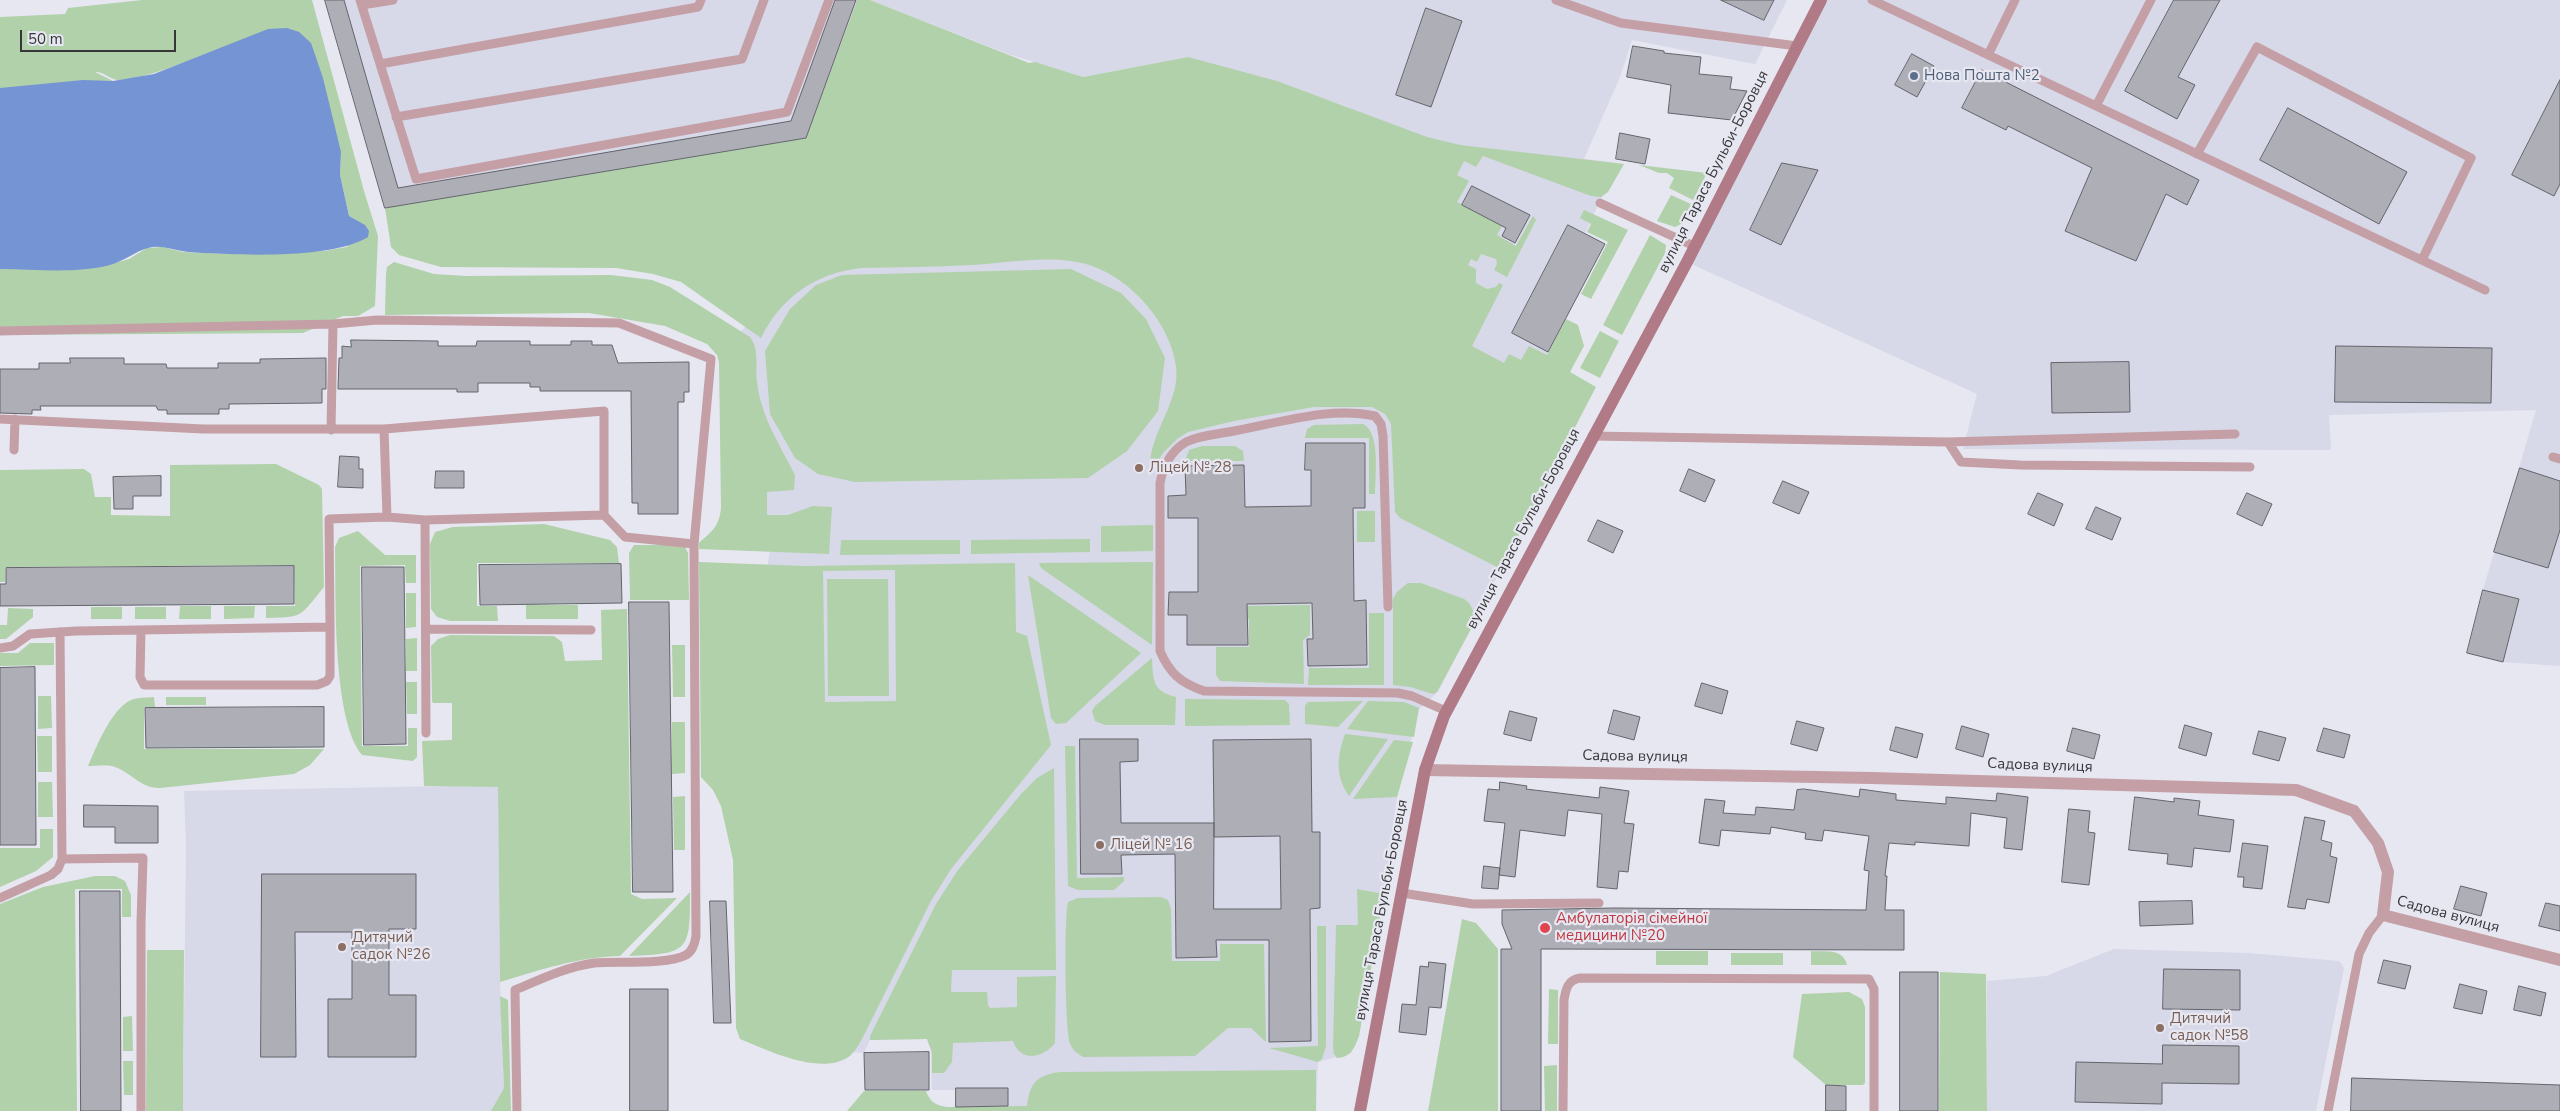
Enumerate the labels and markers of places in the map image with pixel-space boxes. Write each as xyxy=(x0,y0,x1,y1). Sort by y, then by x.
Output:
place label: Нова Пошта №2 xyxy=(1924,67,2040,85)
marker: Нова Пошта №2 xyxy=(1908,70,1920,82)
place label: Ліцей № 28 xyxy=(1149,459,1231,477)
marker: Ліцей № 28 xyxy=(1133,462,1145,474)
place label: Ліцей № 16 xyxy=(1110,836,1192,854)
marker: Ліцей № 16 xyxy=(1094,839,1106,851)
place label: Амбулаторія сімейної медицини №20 xyxy=(1556,910,1707,945)
marker: Амбулаторія сімейної медицини №20 xyxy=(1538,921,1552,935)
place label: Дитячий садок №26 xyxy=(352,929,430,964)
marker: Дитячий садок №26 xyxy=(336,941,348,953)
place label: Дитячий садок №58 xyxy=(2170,1010,2248,1045)
marker: Дитячий садок №58 xyxy=(2154,1022,2166,1034)

